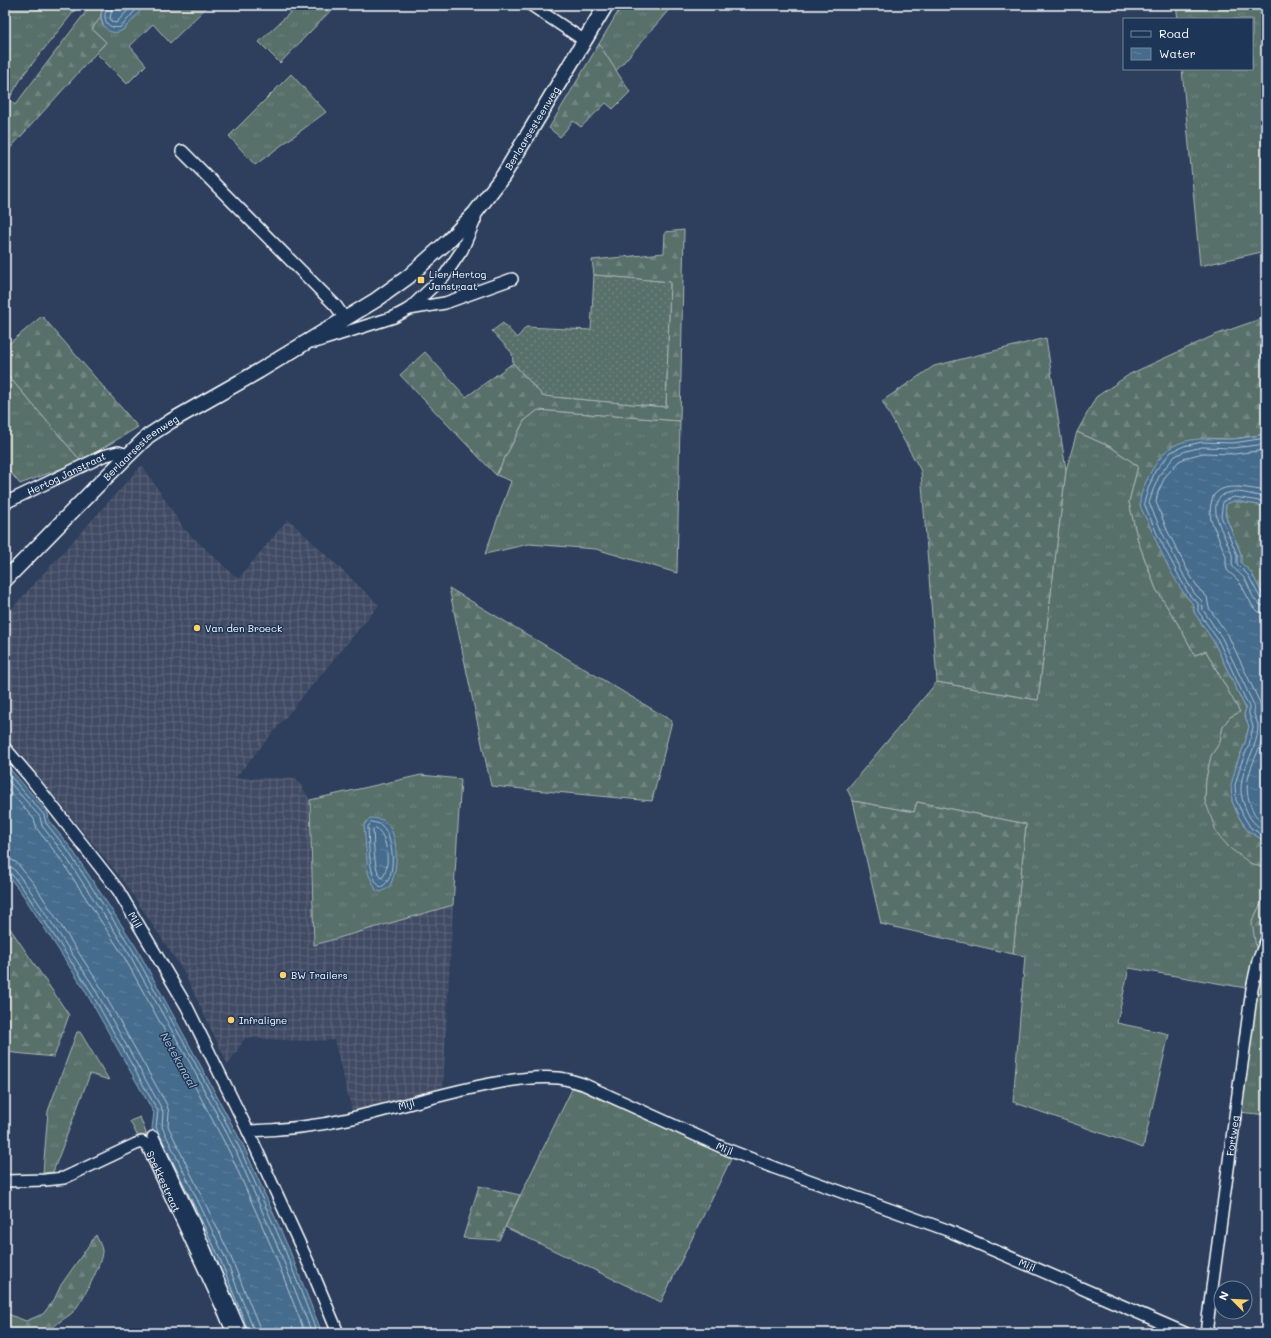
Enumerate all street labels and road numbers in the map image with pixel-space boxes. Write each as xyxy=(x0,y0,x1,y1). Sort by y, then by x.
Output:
street label: Berlaarsesteenweg xyxy=(501,83,563,173)
street label: Berlaarsesteenweg xyxy=(100,411,181,484)
street label: Hertog Janstraat xyxy=(24,449,107,499)
street label: Mijl xyxy=(125,909,146,931)
street label: Mijl xyxy=(396,1095,416,1113)
street label: Fortweg xyxy=(1223,1114,1242,1157)
street label: Mijl xyxy=(714,1139,735,1158)
street label: Spekkestraat xyxy=(144,1149,184,1214)
street label: Mijl xyxy=(1016,1255,1038,1274)

